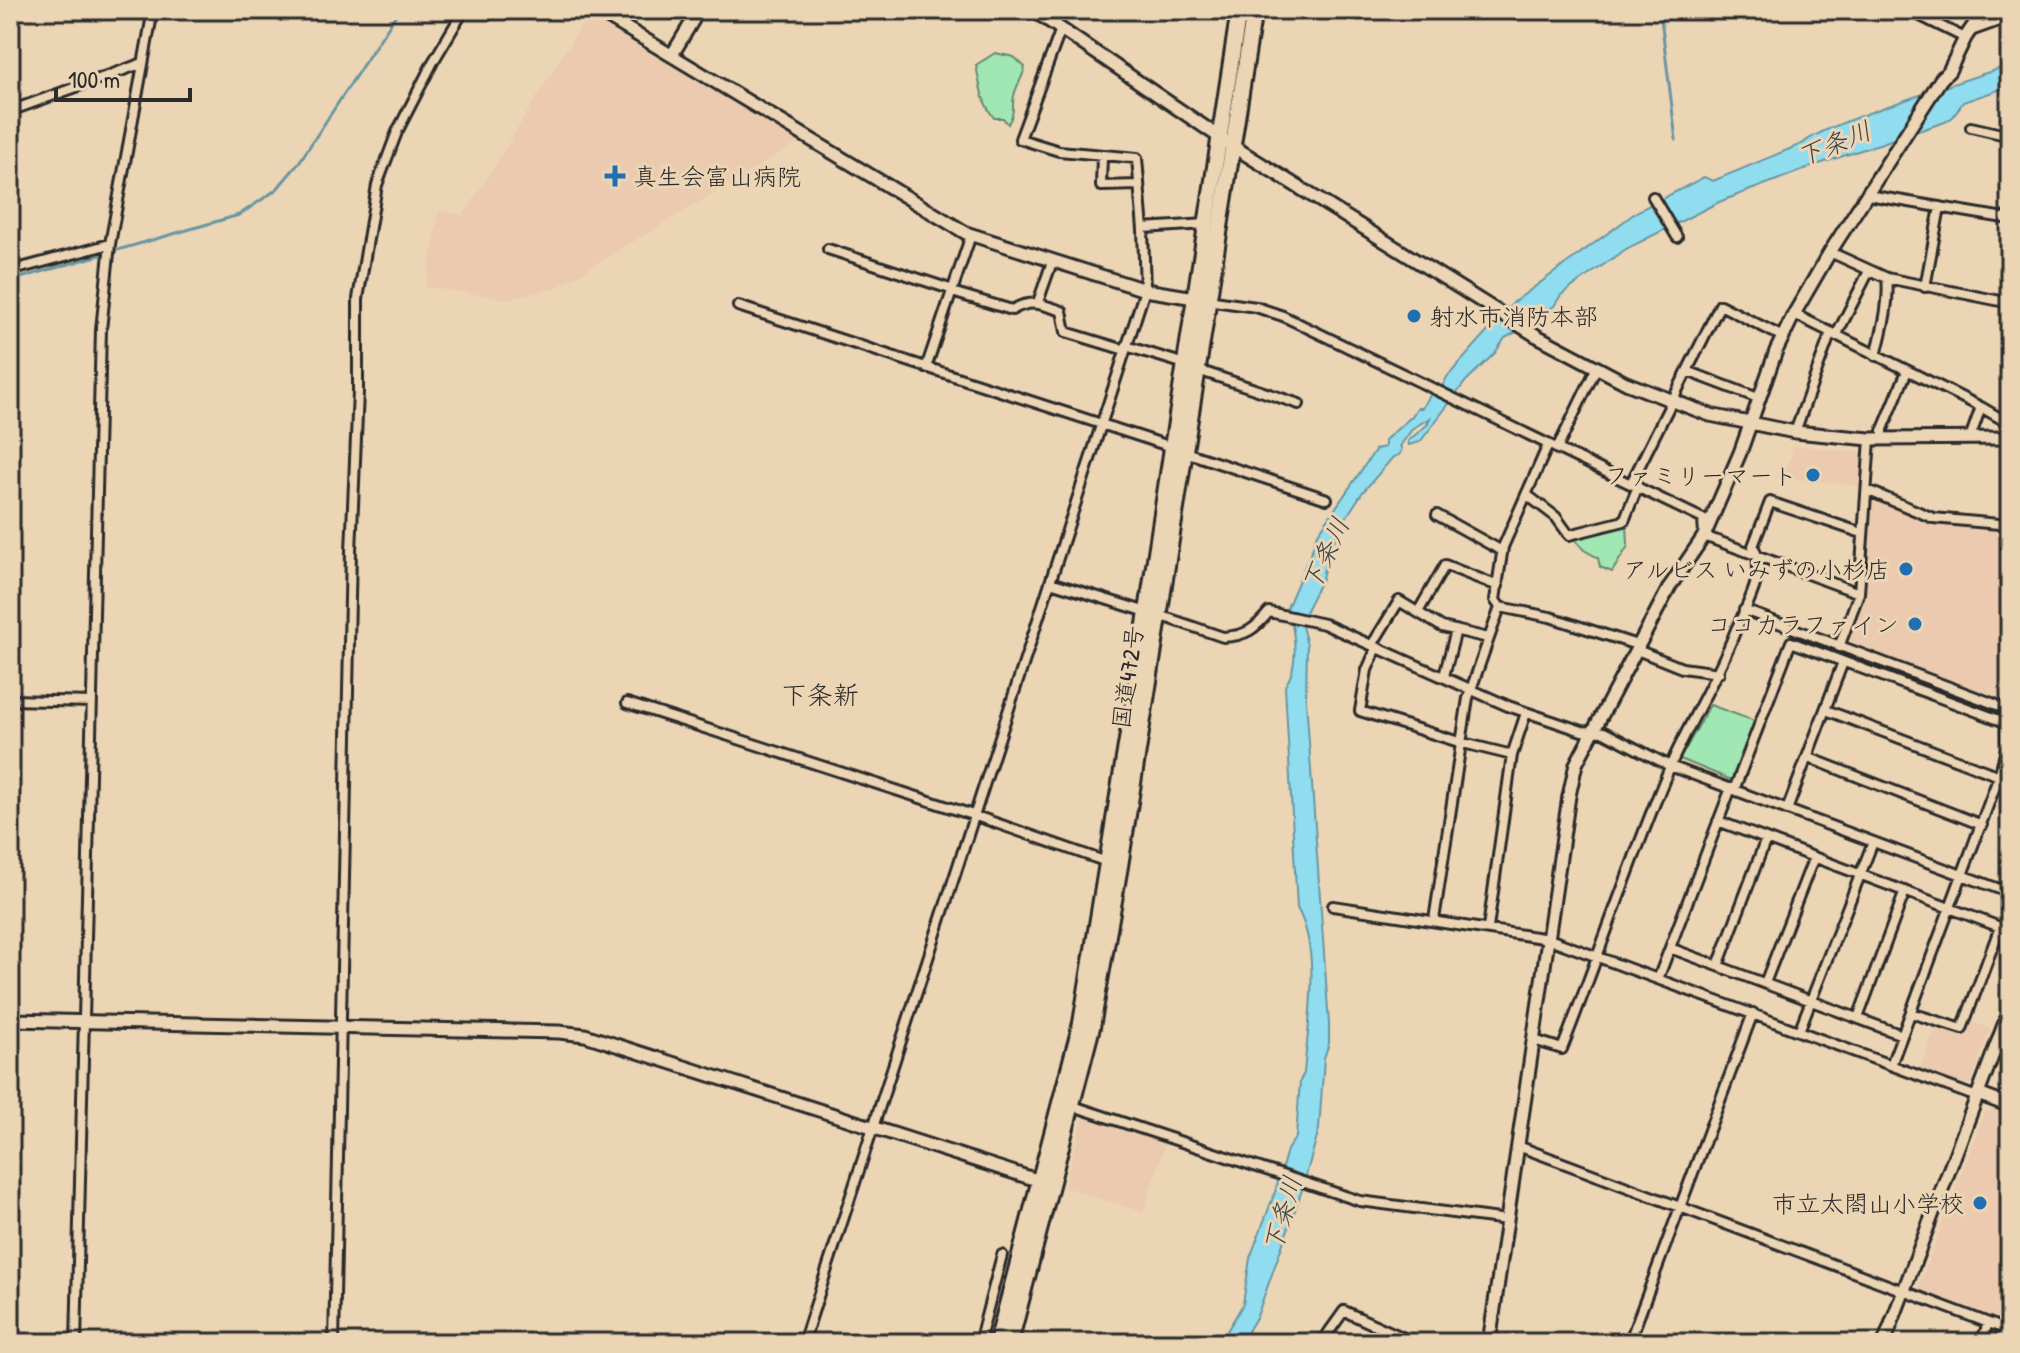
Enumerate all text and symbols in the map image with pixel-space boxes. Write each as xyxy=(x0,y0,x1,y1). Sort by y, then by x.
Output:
scale bar xyxy=(56,52,190,102)
text: 100 m xyxy=(68,63,120,95)
water label: 下条川 xyxy=(1791,112,1877,174)
place label: 真生会富山病院 xyxy=(633,160,801,192)
marker: 真生会富山病院 xyxy=(604,165,626,187)
place label: 射水市消防本部 xyxy=(1430,300,1598,332)
marker: 射水市消防本部 xyxy=(1405,307,1423,325)
place label: ファミリーマート xyxy=(1605,459,1797,491)
marker: ファミリーマート xyxy=(1804,466,1822,484)
water label: 下条川 xyxy=(1293,511,1357,597)
place label: アルビス いみずの小杉店 xyxy=(1623,553,1890,585)
marker: アルビス いみずの小杉店 xyxy=(1897,560,1915,578)
place label: ココカラファイン xyxy=(1707,608,1899,640)
marker: ココカラファイン xyxy=(1906,615,1924,633)
street label: 国道472号 xyxy=(1104,623,1150,731)
district label: 下条新 xyxy=(781,677,859,712)
water label: 下条川 xyxy=(1254,1172,1310,1256)
place label: 市立太閤山小学校 xyxy=(1772,1187,1964,1219)
marker: 市立太閤山小学校 xyxy=(1971,1194,1989,1212)

